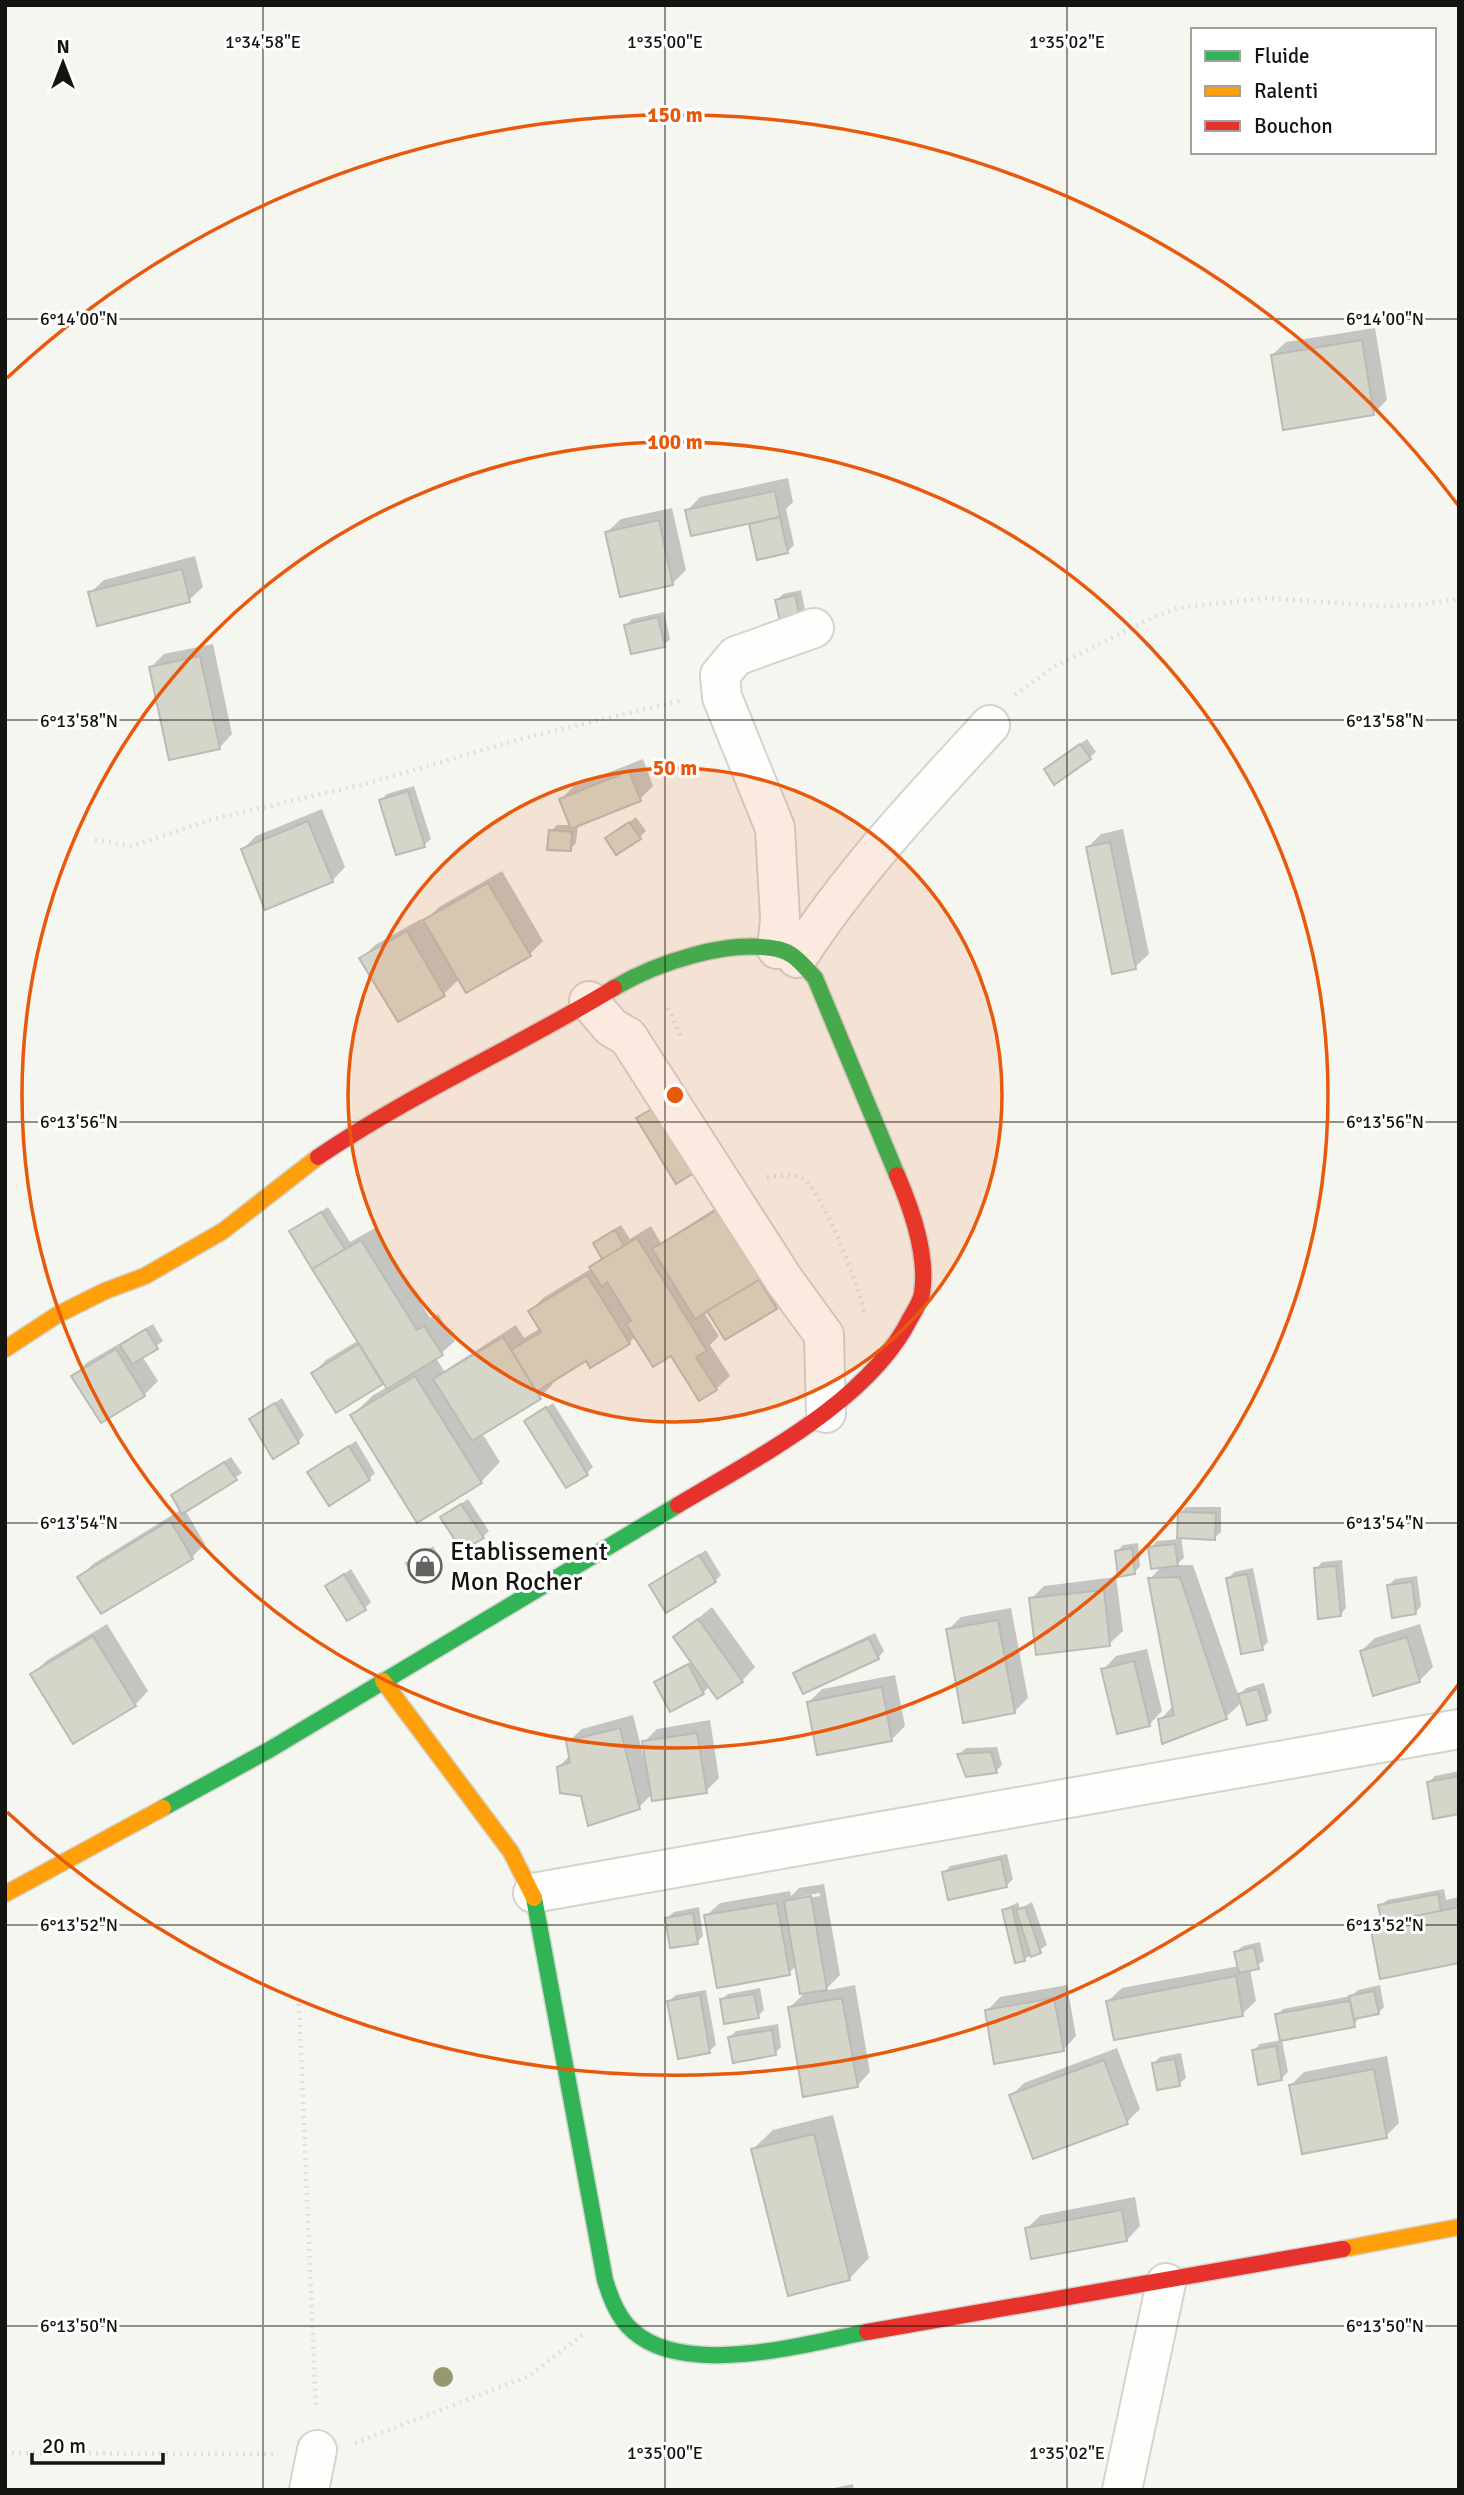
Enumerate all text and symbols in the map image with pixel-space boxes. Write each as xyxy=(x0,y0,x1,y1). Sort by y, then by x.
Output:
north arrow xyxy=(28,28,98,98)
legend xyxy=(1191,28,1436,154)
text: 1°34'58"E xyxy=(225,31,301,53)
text: 1°35'00"E xyxy=(627,31,703,53)
text: 1°35'02"E xyxy=(1029,31,1105,53)
text: N xyxy=(56,35,70,59)
text: Fluide xyxy=(1254,43,1310,69)
text: Ralenti xyxy=(1254,78,1318,104)
text: 150 m xyxy=(647,102,703,128)
text: Bouchon xyxy=(1254,113,1333,139)
text: 6°14'00"N xyxy=(40,308,118,330)
text: 6°14'00"N xyxy=(1346,308,1424,330)
text: 100 m xyxy=(647,429,703,455)
text: 6°13'58"N xyxy=(40,710,118,732)
text: 6°13'58"N xyxy=(1346,710,1424,732)
text: 50 m xyxy=(653,755,697,781)
centre of rings xyxy=(663,1083,687,1107)
text: 6°13'56"N xyxy=(40,1111,118,1133)
text: 6°13'56"N xyxy=(1346,1111,1424,1133)
text: 6°13'54"N xyxy=(40,1512,118,1534)
text: 6°13'54"N xyxy=(1346,1512,1424,1534)
place label: Etablissement Mon Rocher xyxy=(450,1536,608,1598)
shop icon: Etablissement Mon Rocher xyxy=(406,1547,444,1585)
text: 6°13'52"N xyxy=(40,1914,118,1936)
text: 6°13'52"N xyxy=(1346,1914,1424,1936)
text: 6°13'50"N xyxy=(40,2315,118,2337)
text: 6°13'50"N xyxy=(1346,2315,1424,2337)
scale bar xyxy=(32,2422,163,2466)
text: 20 m xyxy=(42,2433,86,2459)
text: 1°35'00"E xyxy=(627,2442,703,2464)
text: 1°35'02"E xyxy=(1029,2442,1105,2464)

